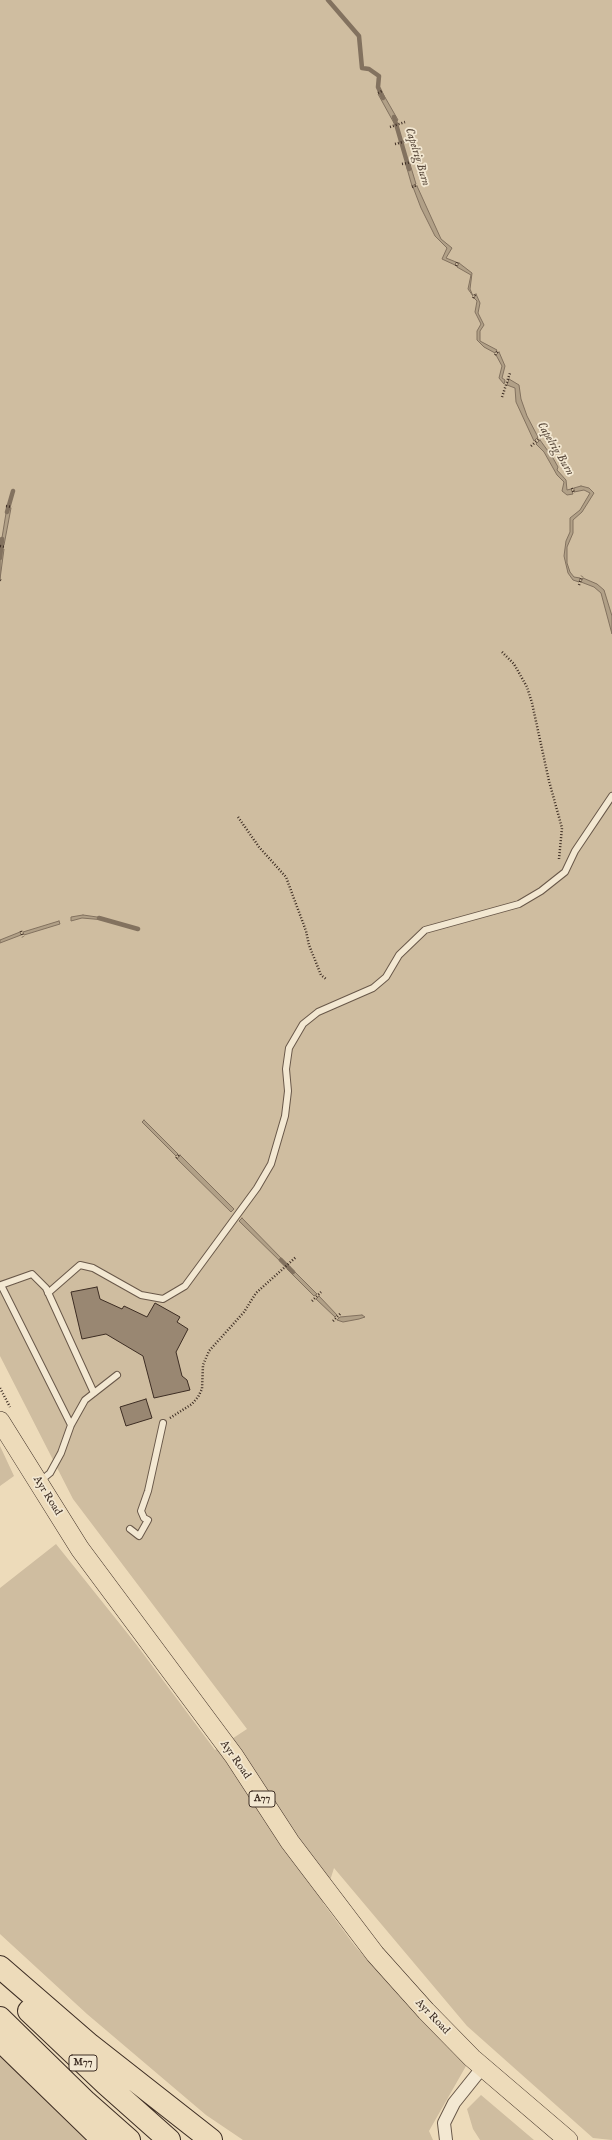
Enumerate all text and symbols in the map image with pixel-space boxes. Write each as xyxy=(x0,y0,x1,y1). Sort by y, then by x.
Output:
water label: Capelrig Burn xyxy=(401,126,433,188)
water label: Capelrig Burn xyxy=(533,420,577,478)
street label: Ayr Road xyxy=(30,1474,64,1518)
street label: Ayr Road xyxy=(217,1738,253,1782)
road number: A77 xyxy=(249,1791,275,1807)
street label: Ayr Road xyxy=(412,1997,452,2037)
road number: M77 xyxy=(69,2055,97,2071)

